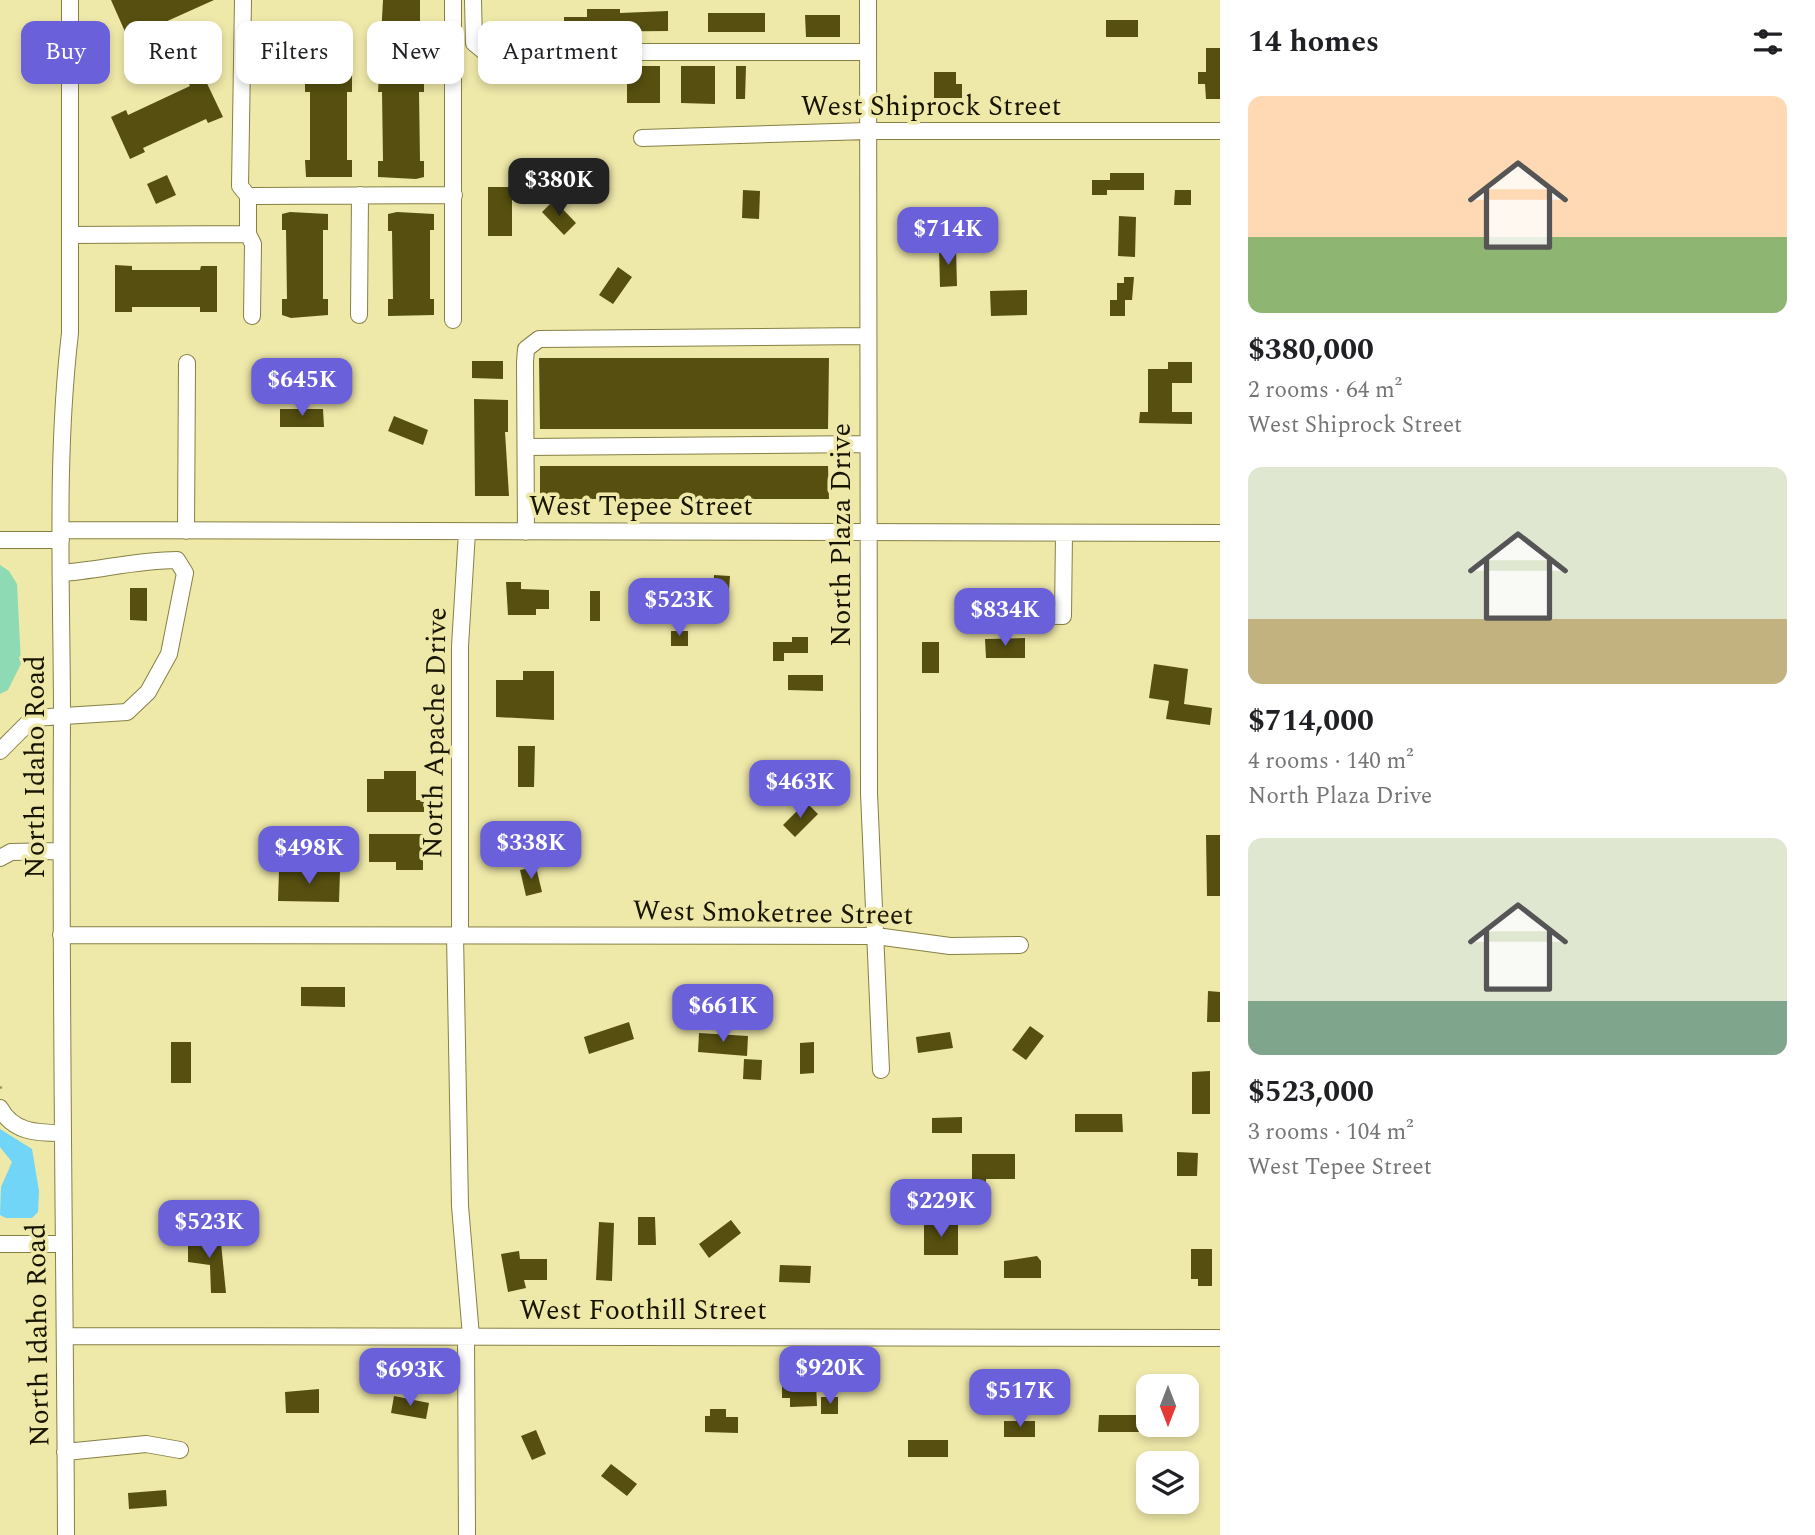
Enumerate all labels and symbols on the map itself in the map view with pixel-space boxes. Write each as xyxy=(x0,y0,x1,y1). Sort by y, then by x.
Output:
street label: West Shiprock Street xyxy=(801,85,1061,128)
pin: $380K xyxy=(510,158,608,218)
pin: $714K xyxy=(899,208,997,267)
pin: $645K xyxy=(253,358,351,418)
street label: North Plaza Drive xyxy=(820,423,863,647)
street label: West Tepee Street xyxy=(529,485,753,528)
pin: $523K xyxy=(630,578,728,638)
pin: $834K xyxy=(956,588,1054,648)
street label: North Apache Drive xyxy=(411,607,459,859)
street label: North Idaho Road xyxy=(14,655,57,879)
pin: $463K xyxy=(751,760,849,820)
pin: $338K xyxy=(482,822,580,881)
pin: $498K xyxy=(260,826,358,886)
street label: West Smoketree Street xyxy=(632,889,914,937)
pin: $661K xyxy=(674,984,772,1044)
pin: $229K xyxy=(892,1180,990,1239)
pin: $523K xyxy=(160,1200,258,1260)
street label: North Idaho Road xyxy=(15,1223,61,1447)
street label: West Foothill Street xyxy=(519,1289,767,1332)
pin: $920K xyxy=(781,1346,879,1406)
pin: $693K xyxy=(361,1348,459,1408)
pin: $517K xyxy=(971,1370,1069,1429)
north arrow xyxy=(1136,1374,1199,1437)

